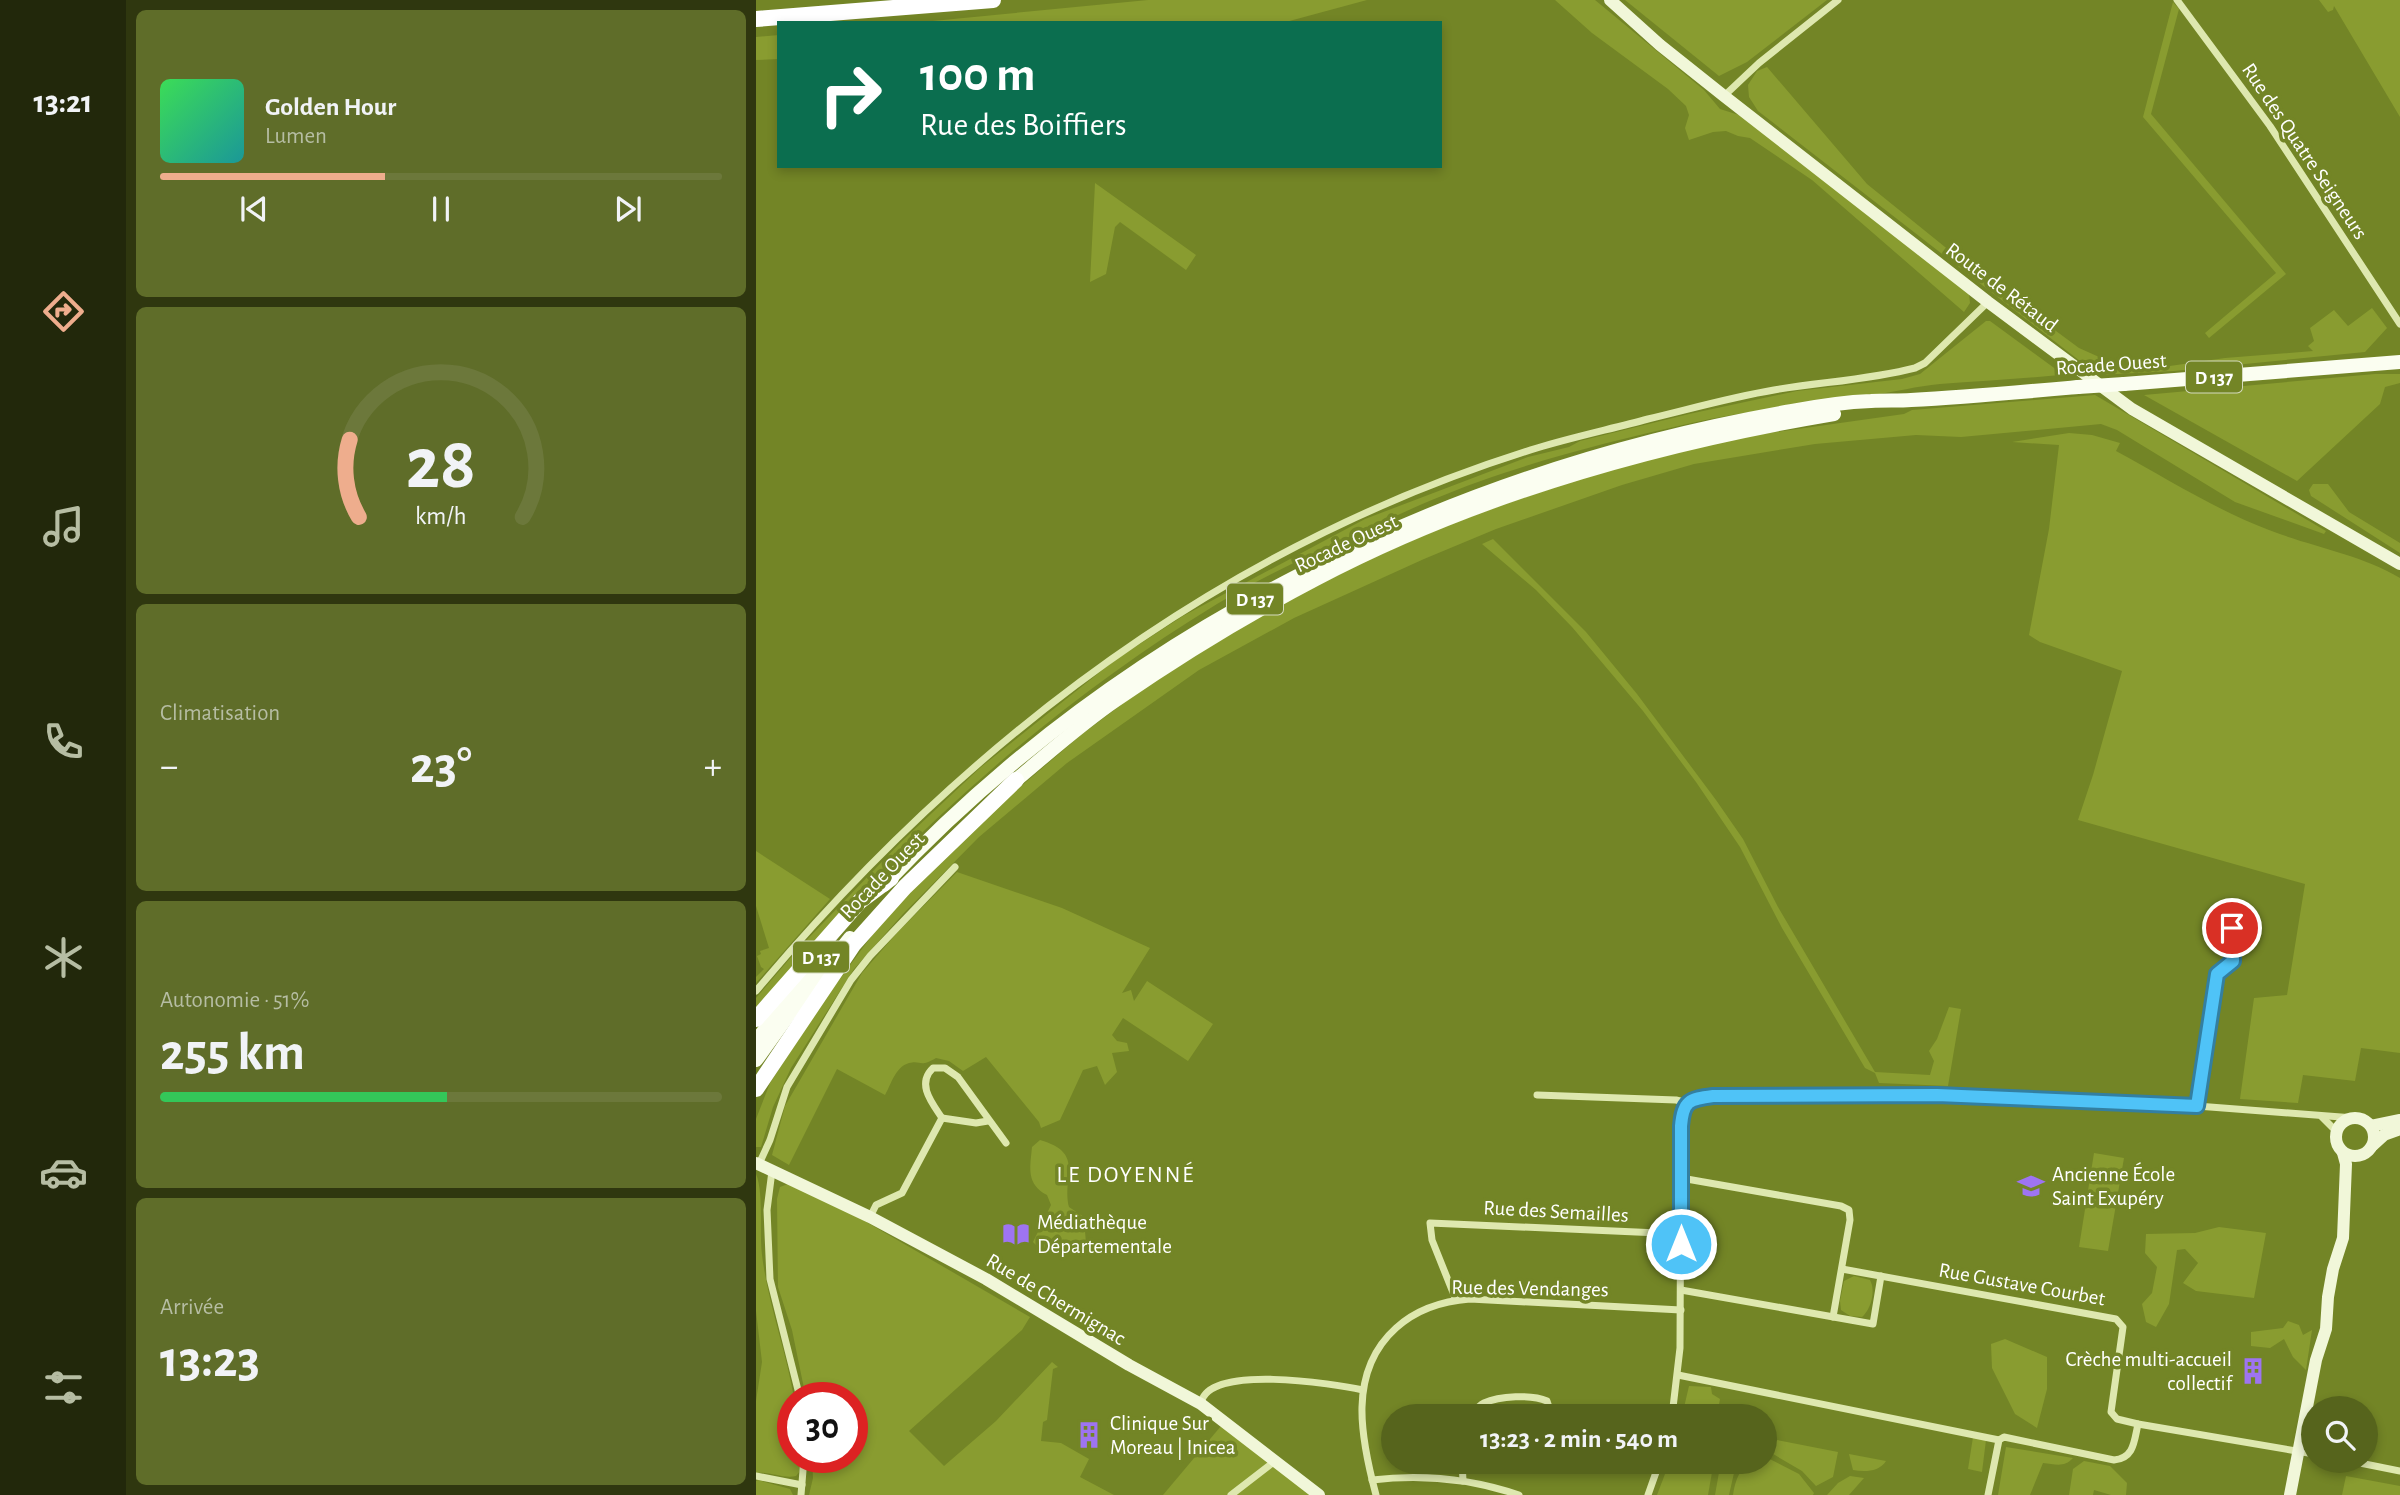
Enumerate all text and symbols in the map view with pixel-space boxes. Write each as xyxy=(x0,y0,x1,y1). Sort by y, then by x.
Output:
icon: right xyxy=(805,49,896,140)
text: 100 m xyxy=(920,51,1036,100)
street label: Rue des Quatre Seigneurs xyxy=(2238,59,2371,243)
text: 13:21 xyxy=(33,86,93,118)
text: Golden Hour xyxy=(265,94,396,120)
text: Rue des Boiffiers xyxy=(920,109,1127,141)
text: Lumen xyxy=(265,125,327,148)
icon: previous xyxy=(235,190,273,228)
icon: pause xyxy=(422,190,460,228)
icon: next xyxy=(609,190,647,228)
street label: Route de Rétaud xyxy=(1942,239,2062,336)
icon: directions xyxy=(39,287,88,336)
street label: Rocade Ouest xyxy=(2055,350,2167,379)
road number: D 137 xyxy=(2186,362,2242,392)
text: 28 xyxy=(406,429,476,502)
icon: music xyxy=(39,502,88,551)
text: km/h xyxy=(415,503,467,528)
street label: Rocade Ouest xyxy=(1291,510,1401,576)
road number: D 137 xyxy=(1227,584,1283,614)
text: Climatisation xyxy=(160,702,280,725)
icon: phone xyxy=(39,717,88,766)
text: 23° xyxy=(410,740,472,792)
text: − xyxy=(160,748,178,786)
text: + xyxy=(704,748,722,786)
street label: Rocade Ouest xyxy=(836,828,929,923)
pin xyxy=(2202,898,2262,958)
icon: arrive xyxy=(2213,909,2251,947)
icon: climate xyxy=(39,933,88,982)
road number: D 137 xyxy=(793,942,849,973)
text: Autonomie · 51% xyxy=(160,989,309,1012)
text: 255 km xyxy=(160,1027,305,1079)
icon: car xyxy=(39,1148,88,1197)
district label: LE DOYENNÉ xyxy=(1057,1161,1195,1187)
place label: Ancienne École Saint Exupéry xyxy=(2052,1162,2175,1209)
school or university icon: Ancienne École Saint Exupéry xyxy=(2016,1171,2046,1201)
street label: Rue des Semailles xyxy=(1483,1197,1629,1226)
position arrow xyxy=(1644,1207,1718,1281)
place label: Médiathèque Départementale xyxy=(1037,1212,1172,1257)
library icon: Médiathèque Départementale xyxy=(1001,1219,1031,1249)
street label: Rue de Chermignac xyxy=(983,1250,1129,1349)
street label: Rue Gustave Courbet xyxy=(1937,1259,2107,1310)
street label: Rue des Vendanges xyxy=(1451,1277,1609,1300)
text: Arrivée xyxy=(160,1296,224,1319)
text: 13:23 xyxy=(160,1334,260,1386)
place label: Crèche multi-accueil collectif xyxy=(2065,1349,2234,1394)
building icon: Crèche multi-accueil collectif xyxy=(2238,1356,2268,1386)
icon: filters xyxy=(39,1363,88,1412)
speed limit sign: 30 xyxy=(777,1382,868,1473)
map controls xyxy=(2301,1396,2378,1473)
button: search xyxy=(2301,1396,2378,1473)
place label: Clinique Sur Moreau | Inicea xyxy=(1110,1413,1236,1460)
building icon: Clinique Sur Moreau | Inicea xyxy=(1074,1420,1104,1450)
text: 13:23 · 2 min · 540 m xyxy=(1480,1426,1678,1452)

